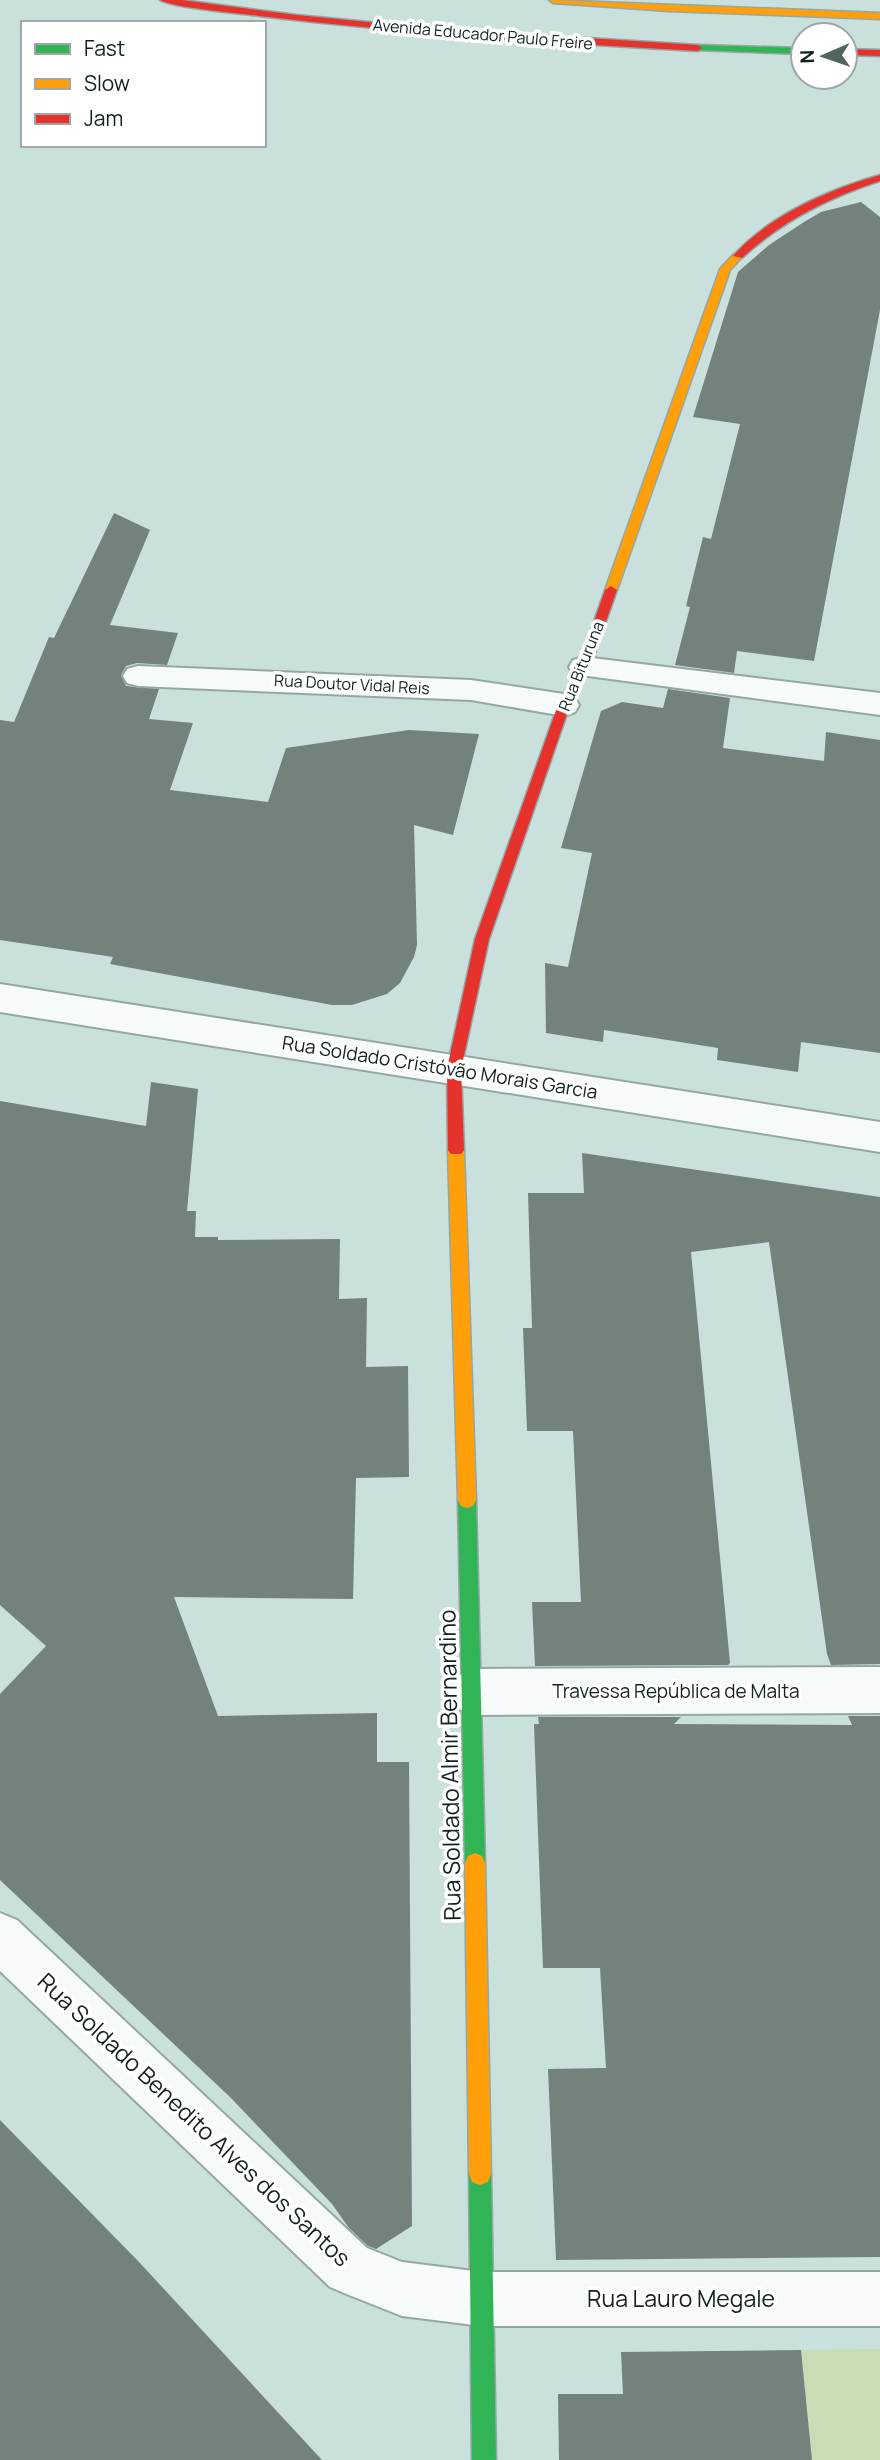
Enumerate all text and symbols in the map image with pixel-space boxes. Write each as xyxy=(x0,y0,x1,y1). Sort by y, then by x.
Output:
street label: Avenida Educador Paulo Freire xyxy=(372,13,594,55)
legend xyxy=(21,21,266,147)
north arrow xyxy=(789,21,859,91)
text: Fast xyxy=(84,34,125,62)
text: N xyxy=(794,49,820,64)
text: Slow xyxy=(84,69,130,97)
text: Jam xyxy=(84,104,123,132)
street label: Rua Bituruna xyxy=(553,618,609,714)
street label: Rua Doutor Vidal Reis xyxy=(274,669,430,699)
street label: Rua Soldado Cristóvão Morais Garcia xyxy=(280,1029,600,1105)
street label: Rua Soldado Almir Bernardino xyxy=(430,1609,468,1921)
street label: Travessa República de Malta xyxy=(552,1678,800,1704)
street label: Rua Soldado Benedito Alves dos Santos xyxy=(31,1965,358,2273)
street label: Rua Lauro Megale xyxy=(587,2282,775,2314)

